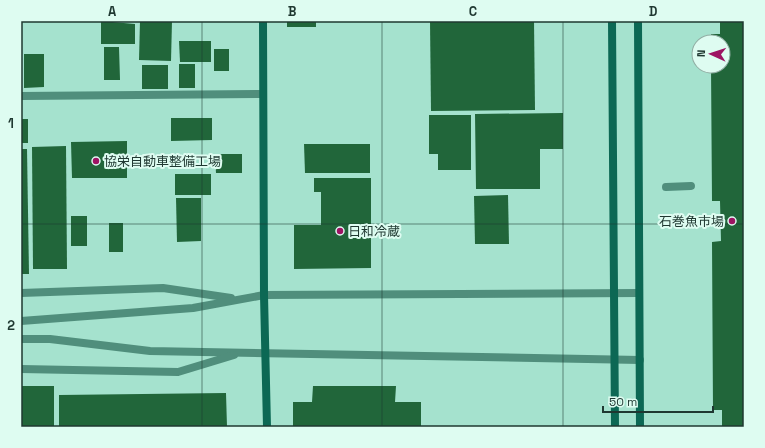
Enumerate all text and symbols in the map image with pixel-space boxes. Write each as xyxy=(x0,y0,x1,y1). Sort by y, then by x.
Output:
text: A xyxy=(108,3,117,20)
text: B xyxy=(288,3,297,20)
text: C xyxy=(469,3,477,20)
text: D xyxy=(649,3,658,20)
north arrow xyxy=(691,34,731,74)
text: N xyxy=(694,49,708,58)
text: 1 xyxy=(8,115,14,132)
place label: 協栄自動車整備工場 xyxy=(104,153,221,170)
marker: 協栄自動車整備工場 xyxy=(91,156,101,166)
place label: 石巻魚市場 xyxy=(659,213,724,230)
marker: 石巻魚市場 xyxy=(727,216,737,226)
place label: 日和冷蔵 xyxy=(348,223,400,240)
marker: 日和冷蔵 xyxy=(335,226,345,236)
text: 2 xyxy=(7,317,15,334)
scale bar xyxy=(603,388,713,414)
text: 50 m xyxy=(609,394,637,410)

